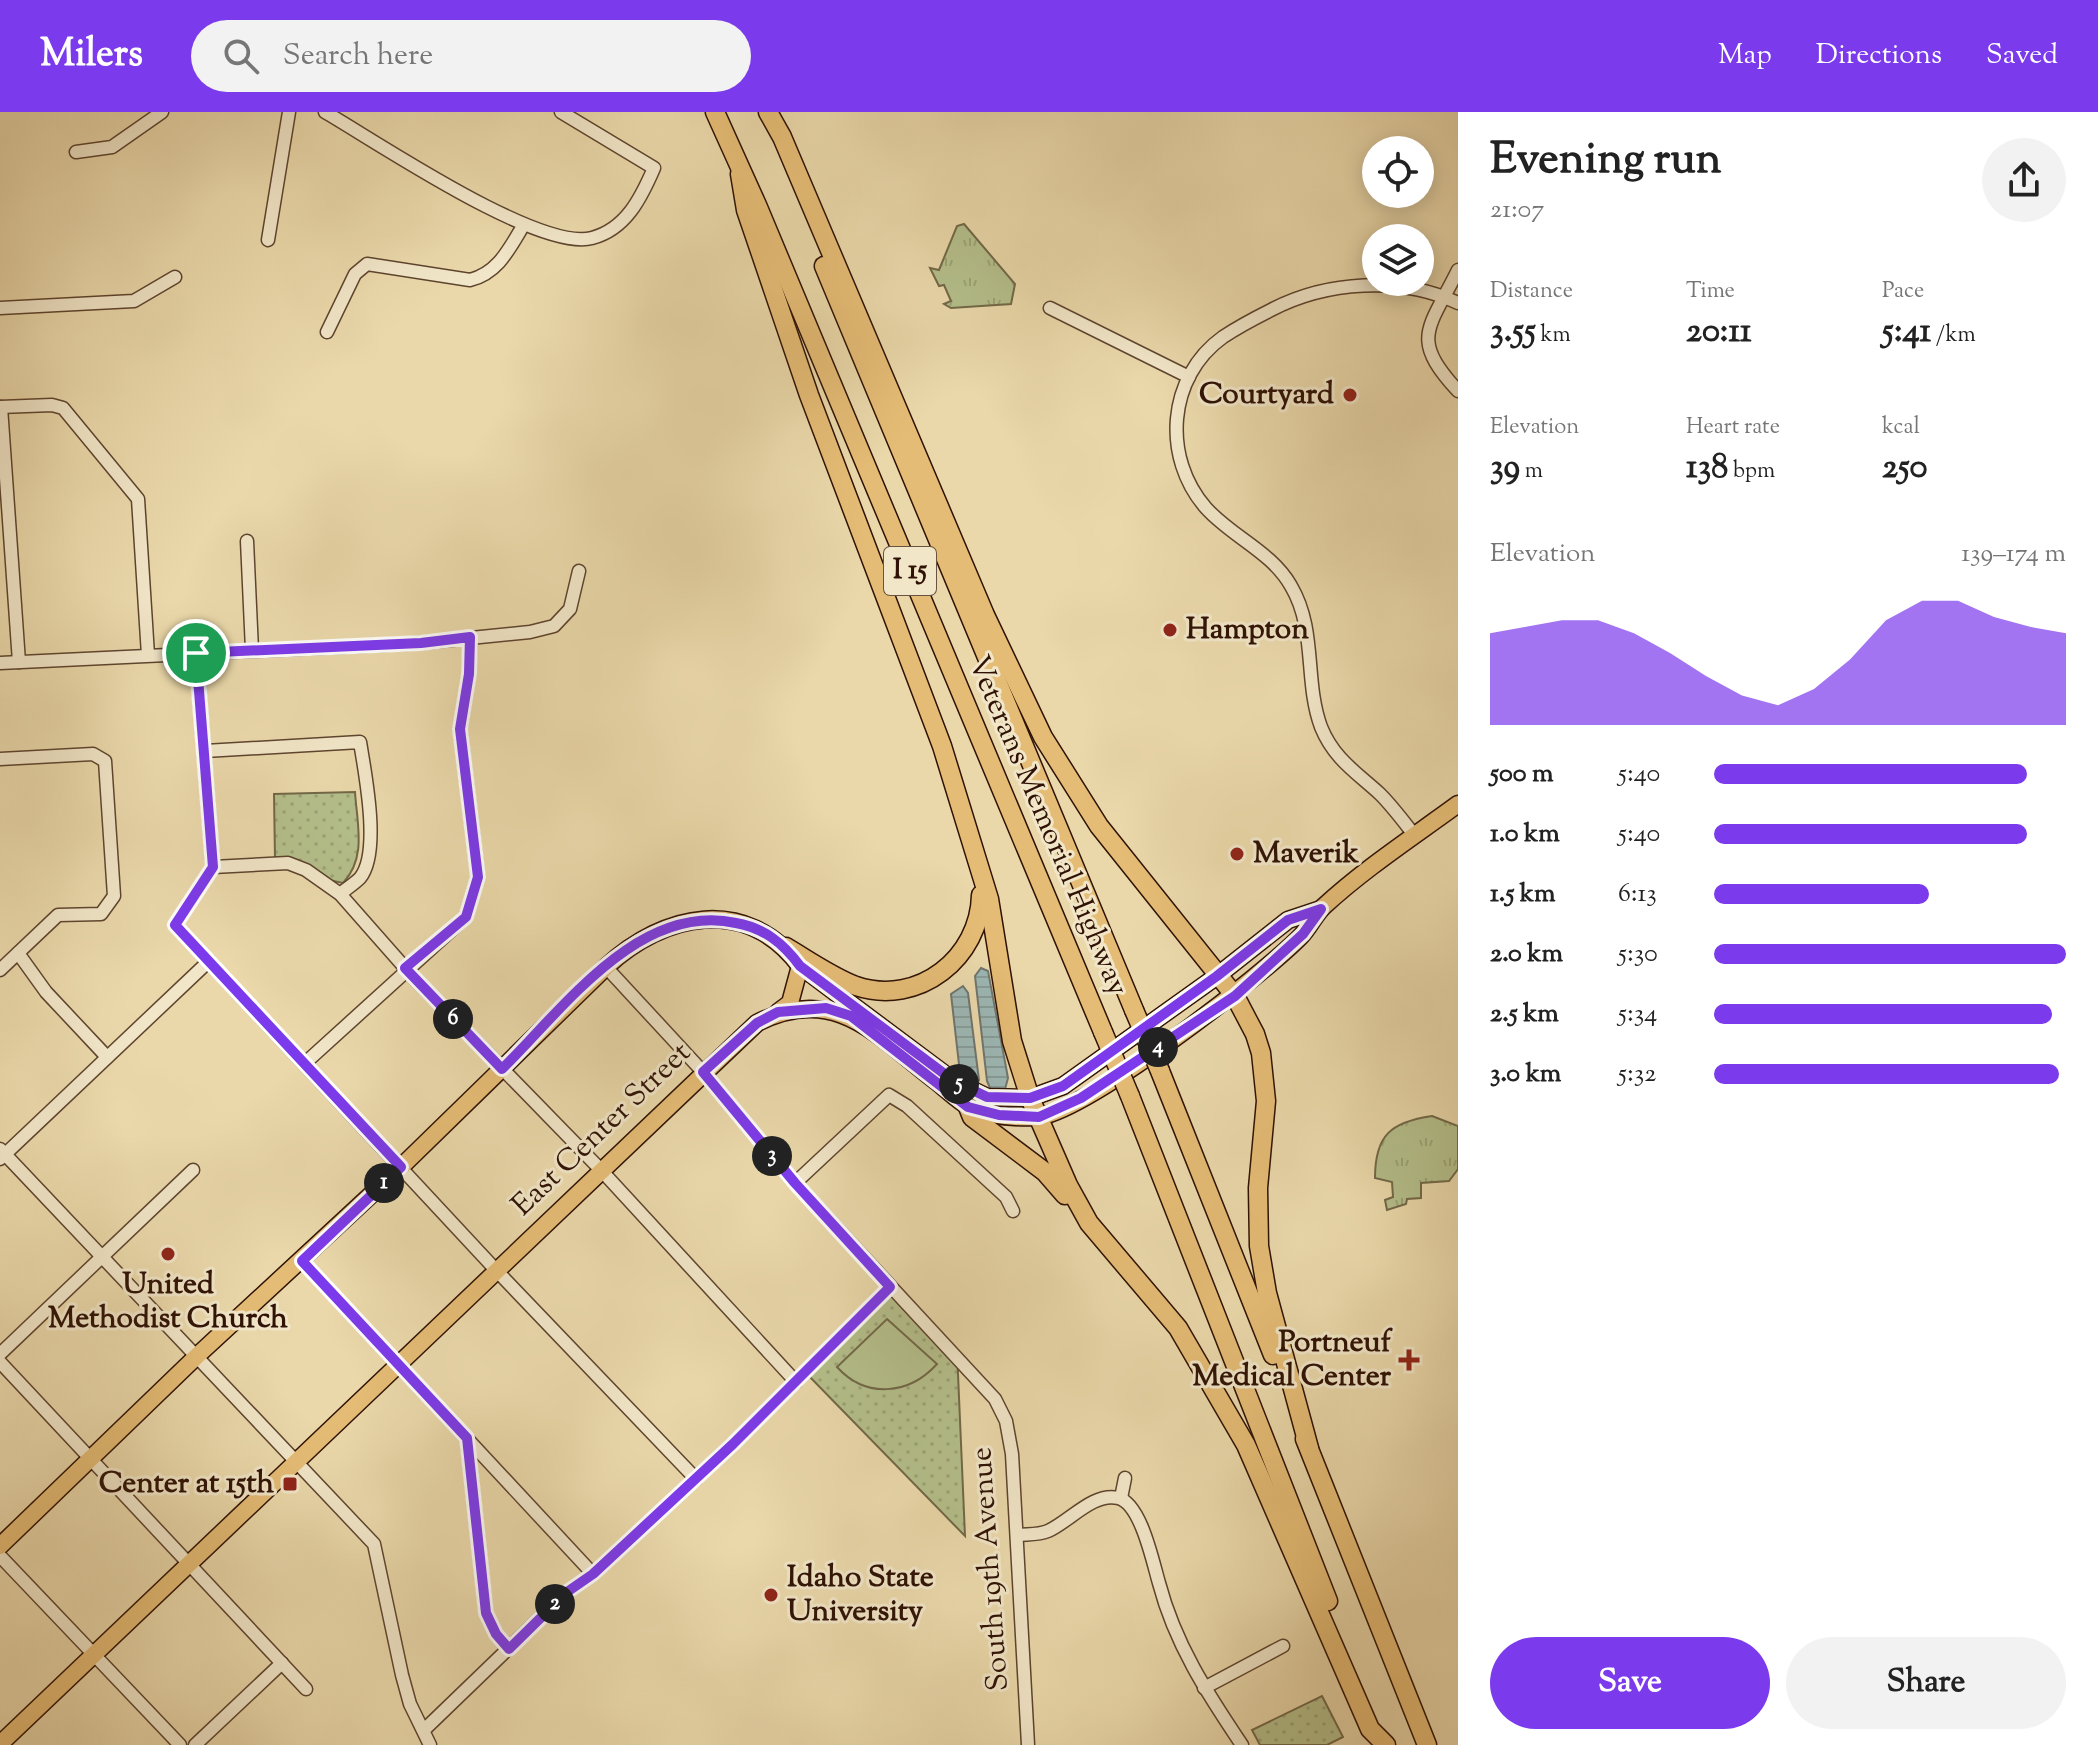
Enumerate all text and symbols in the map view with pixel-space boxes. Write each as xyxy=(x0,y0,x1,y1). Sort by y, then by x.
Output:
search box xyxy=(191,20,751,92)
text: Milers xyxy=(40,29,143,83)
icon: search xyxy=(219,34,263,78)
text: Search here xyxy=(283,35,433,78)
text: Map xyxy=(1718,36,1772,76)
text: Directions xyxy=(1816,36,1942,76)
text: Saved xyxy=(1986,36,2058,76)
text: Evening run xyxy=(1490,130,1722,193)
map controls xyxy=(1362,136,1434,296)
button: locate xyxy=(1362,136,1434,208)
button: share xyxy=(1982,138,2066,222)
text: 21:07 xyxy=(1490,192,1544,229)
button: layers xyxy=(1362,224,1434,296)
text: Distance xyxy=(1490,276,1573,308)
text: Time xyxy=(1686,276,1735,308)
text: Pace xyxy=(1882,276,1924,308)
text: 3.55 xyxy=(1490,308,1536,357)
text: 20:11 xyxy=(1686,308,1752,357)
text: 5:41 xyxy=(1882,308,1931,357)
text: km xyxy=(1536,320,1571,352)
text: /km xyxy=(1931,320,1976,352)
place label: Courtyard xyxy=(1199,374,1334,417)
marker: Courtyard xyxy=(1341,386,1359,404)
text: Elevation xyxy=(1490,412,1579,444)
text: Heart rate xyxy=(1686,412,1780,444)
text: kcal xyxy=(1882,412,1920,444)
text: 39 xyxy=(1490,444,1520,493)
text: 138 xyxy=(1686,444,1728,493)
text: 250 xyxy=(1882,444,1928,493)
text: m xyxy=(1520,456,1543,488)
text: bpm xyxy=(1728,456,1775,488)
text: Elevation xyxy=(1490,536,1595,573)
text: 139–174 m xyxy=(1961,536,2066,573)
road number: I 15 xyxy=(884,547,936,595)
place label: Hampton xyxy=(1186,609,1309,652)
pin xyxy=(162,619,230,687)
marker: Hampton xyxy=(1161,621,1179,639)
icon: arrive xyxy=(174,631,218,675)
street label: Veterans Memorial Highway xyxy=(956,649,1138,1003)
text: 500 m xyxy=(1490,756,1553,793)
text: 5:40 xyxy=(1618,756,1660,793)
text: 1.0 km xyxy=(1490,816,1560,853)
text: 5:40 xyxy=(1618,816,1660,853)
place label: Maverik xyxy=(1253,833,1360,876)
marker: Maverik xyxy=(1228,845,1246,863)
text: 1.5 km xyxy=(1490,876,1556,913)
text: 6:13 xyxy=(1618,876,1657,913)
text: 2.0 km xyxy=(1490,936,1563,973)
text: 5:30 xyxy=(1618,936,1658,973)
text: 2.5 km xyxy=(1490,996,1559,1033)
text: 5:34 xyxy=(1618,996,1657,1033)
pin: 6 xyxy=(433,999,473,1039)
text: 6 xyxy=(448,1003,458,1035)
pin: 4 xyxy=(1138,1027,1178,1067)
text: 4 xyxy=(1152,1031,1164,1063)
street label: East Center Street xyxy=(503,1033,701,1227)
text: 3.0 km xyxy=(1490,1056,1561,1093)
text: 5:32 xyxy=(1618,1056,1656,1093)
pin: 5 xyxy=(939,1064,979,1104)
text: 5 xyxy=(955,1068,963,1100)
pin: 3 xyxy=(752,1136,792,1176)
text: 3 xyxy=(768,1140,776,1172)
pin: 1 xyxy=(364,1163,404,1203)
text: 1 xyxy=(380,1167,388,1199)
marker: United Methodist Church xyxy=(159,1245,177,1263)
place label: United Methodist Church xyxy=(48,1264,288,1341)
place label: Portneuf Medical Center xyxy=(1192,1322,1393,1399)
marker: Portneuf Medical Center xyxy=(1398,1349,1420,1371)
street label: South 19th Avenue xyxy=(961,1445,1021,1693)
place label: Center at 15th xyxy=(99,1463,274,1506)
marker: Center at 15th xyxy=(281,1475,299,1493)
place label: Idaho State University xyxy=(787,1557,934,1634)
pin: 2 xyxy=(535,1584,575,1624)
marker: Idaho State University xyxy=(762,1586,780,1604)
text: 2 xyxy=(550,1588,560,1620)
button: Save xyxy=(1490,1637,1770,1729)
button: Share xyxy=(1786,1637,2066,1729)

